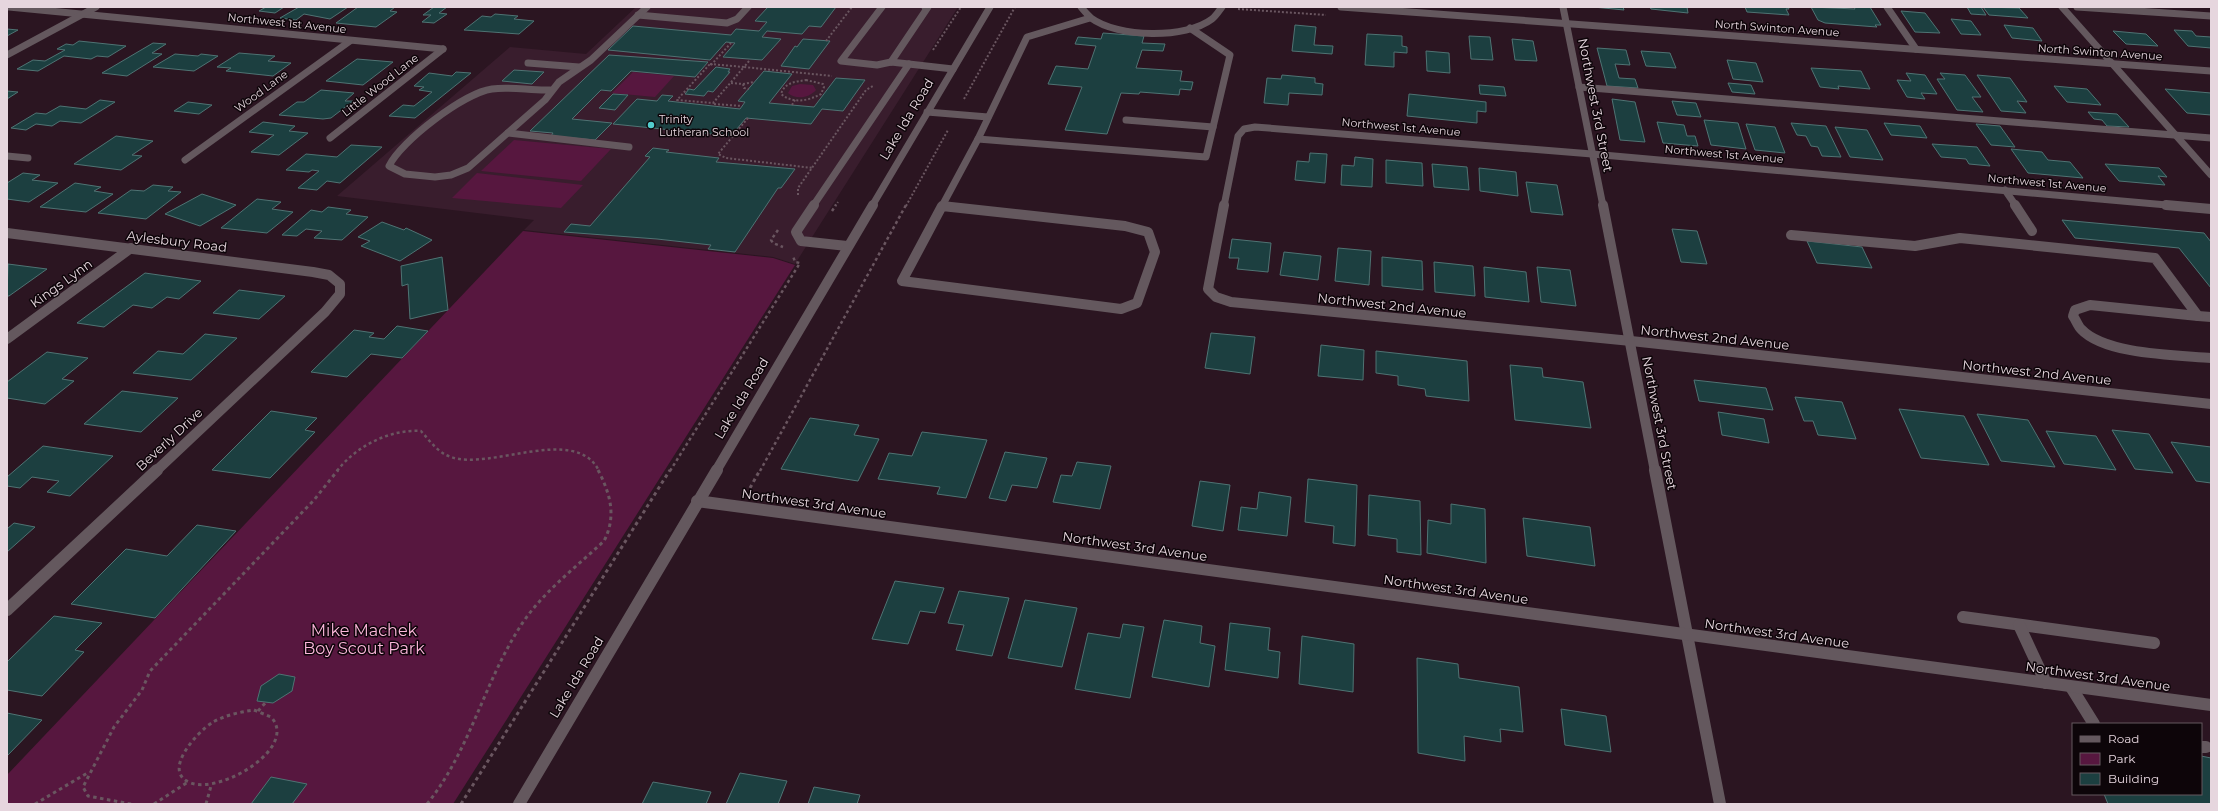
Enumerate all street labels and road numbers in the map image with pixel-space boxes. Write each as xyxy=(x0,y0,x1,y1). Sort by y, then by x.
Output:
street label: Northwest 1st Avenue xyxy=(227,10,347,36)
street label: North Swinton Avenue xyxy=(1714,17,1840,39)
street label: Northwest 3rd Street xyxy=(1575,37,1617,173)
street label: North Swinton Avenue xyxy=(2037,41,2163,63)
street label: Little Wood Lane xyxy=(339,51,421,119)
street label: Wood Lane xyxy=(231,67,291,115)
street label: Lake Ida Road xyxy=(875,75,937,163)
street label: Northwest 1st Avenue xyxy=(1341,115,1461,139)
street label: Northwest 1st Avenue xyxy=(1664,142,1784,166)
street label: Northwest 1st Avenue xyxy=(1987,171,2107,195)
street label: Aylesbury Road xyxy=(126,227,228,255)
street label: Kings Lynn xyxy=(27,255,95,311)
street label: Northwest 2nd Avenue xyxy=(1317,289,1467,321)
street label: Northwest 2nd Avenue xyxy=(1640,321,1790,353)
street label: Lake Ida Road xyxy=(710,354,772,442)
street label: Northwest 3rd Street xyxy=(1639,355,1681,491)
street label: Northwest 2nd Avenue xyxy=(1962,356,2112,388)
street label: Beverly Drive xyxy=(132,404,206,474)
street label: Northwest 3rd Avenue xyxy=(741,485,887,521)
street label: Northwest 3rd Avenue xyxy=(1062,528,1208,564)
street label: Northwest 3rd Avenue xyxy=(1383,571,1529,607)
street label: Northwest 3rd Avenue xyxy=(1704,615,1850,651)
street label: Lake Ida Road xyxy=(545,633,607,721)
street label: Northwest 3rd Avenue xyxy=(2025,658,2171,694)

